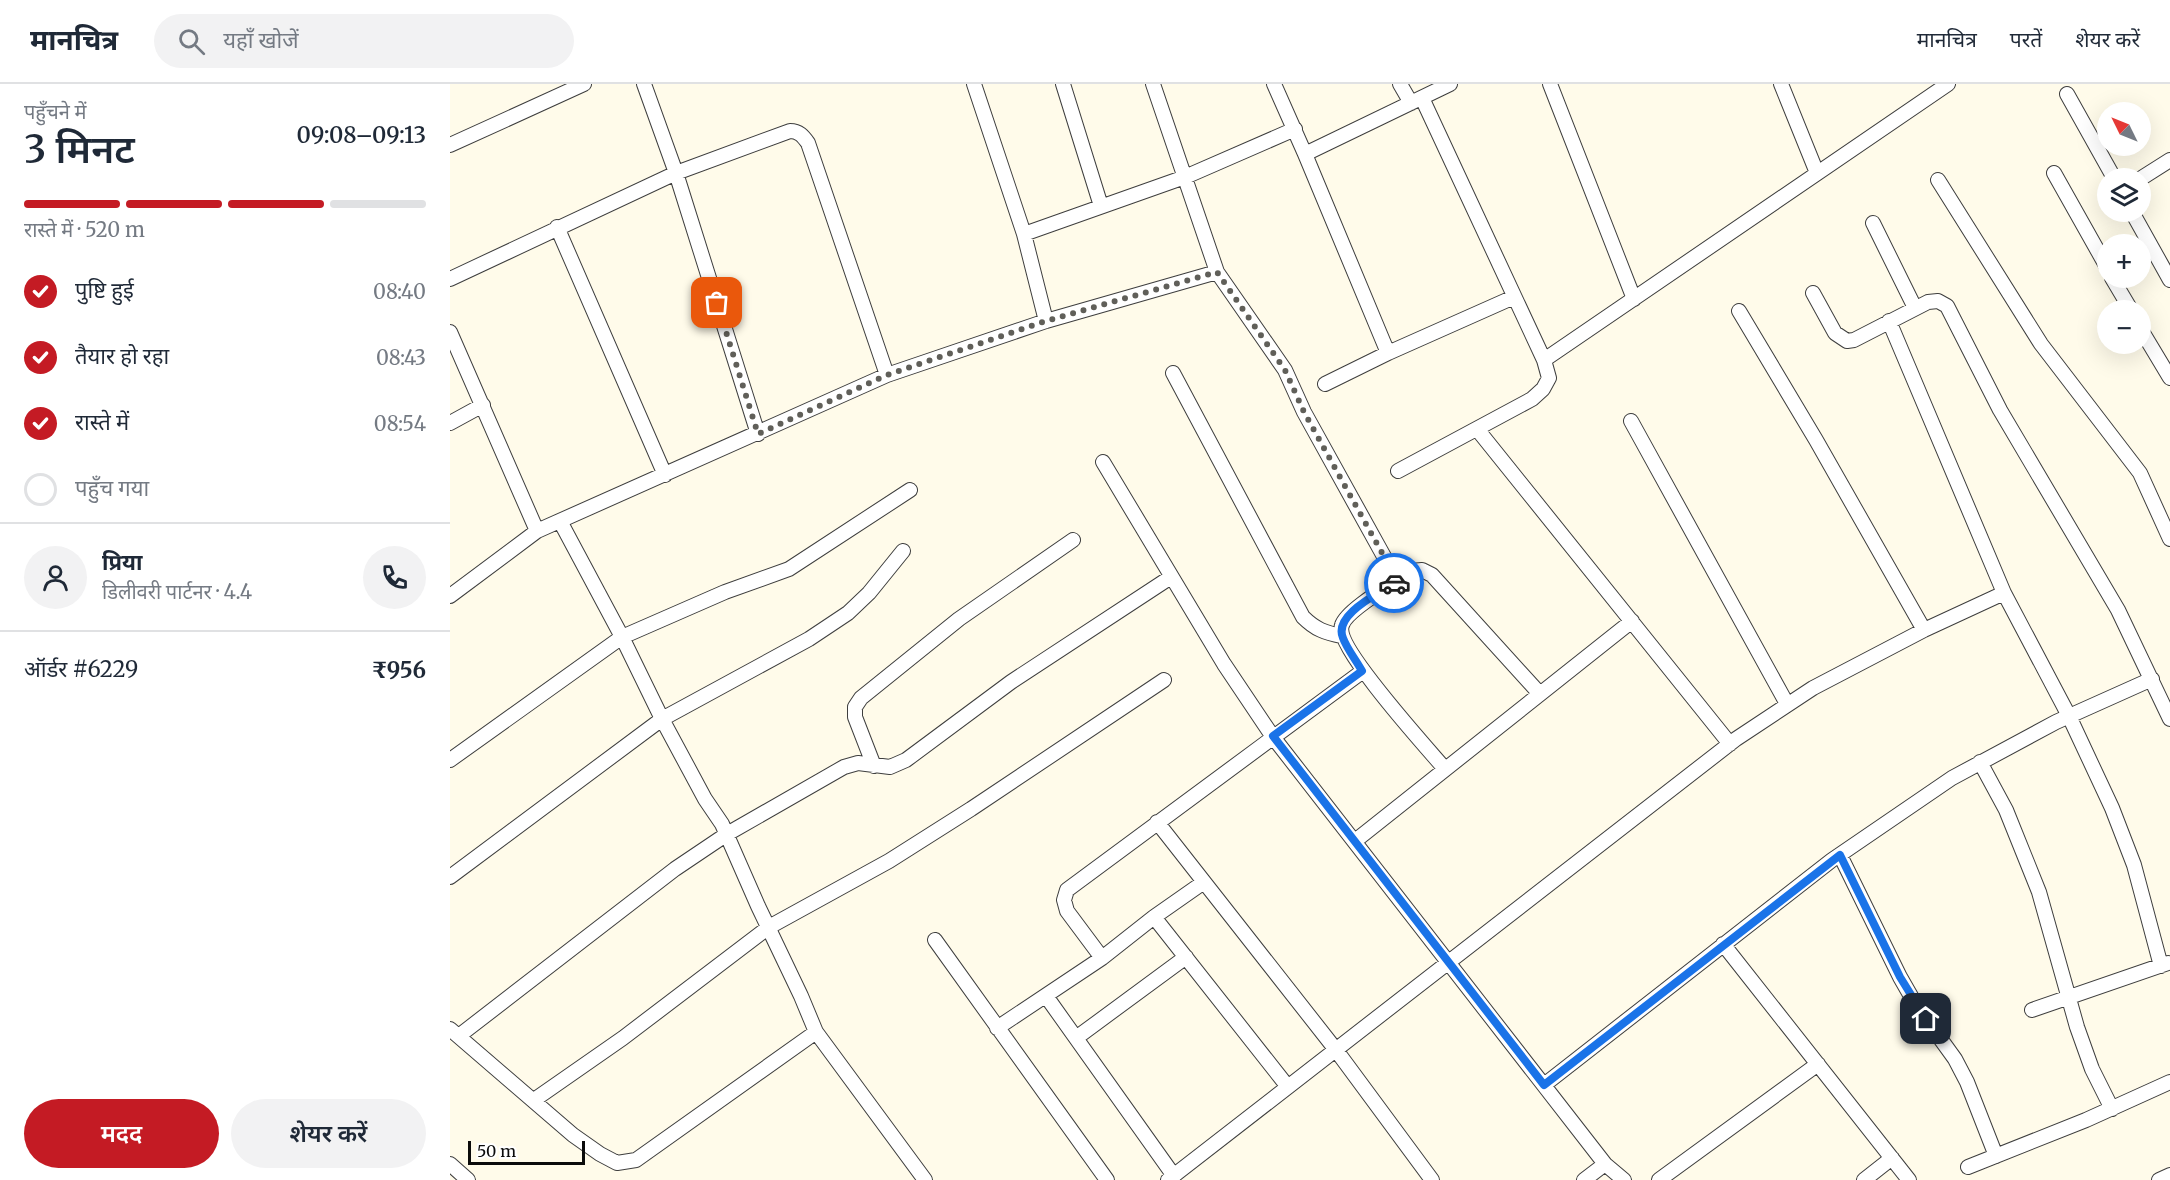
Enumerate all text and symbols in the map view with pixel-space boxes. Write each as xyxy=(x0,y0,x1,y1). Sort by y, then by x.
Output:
search box xyxy=(154,14,574,68)
text: मानचित्र xyxy=(30,22,118,58)
icon: search xyxy=(175,25,208,58)
text: यहाँ खोजें xyxy=(223,26,299,54)
text: मानचित्र xyxy=(1917,26,1977,53)
text: परतें xyxy=(2010,26,2042,53)
text: शेयर करें xyxy=(2075,26,2140,53)
text: पहुँचने में xyxy=(24,99,86,124)
north arrow xyxy=(2097,102,2151,156)
map controls xyxy=(2097,102,2151,354)
text: 09:08–09:13 xyxy=(297,121,426,149)
text: 3 मिनट xyxy=(24,125,135,174)
button: layers xyxy=(2097,168,2151,222)
text: रास्ते में · 520 m xyxy=(24,217,145,242)
button: + xyxy=(2097,234,2151,288)
icon: check xyxy=(24,275,57,308)
text: पुष्टि हुई xyxy=(75,276,134,304)
pin xyxy=(691,277,742,328)
text: 08:40 xyxy=(373,279,426,304)
icon: bag xyxy=(700,286,733,319)
button: − xyxy=(2097,300,2151,354)
icon: check xyxy=(24,341,57,374)
text: तैयार हो रहा xyxy=(75,342,169,370)
text: 08:43 xyxy=(376,345,426,370)
icon: check xyxy=(24,407,57,440)
text: रास्ते में xyxy=(75,408,129,436)
text: 08:54 xyxy=(374,411,426,436)
text: पहुँच गया xyxy=(75,474,149,502)
button: person xyxy=(24,546,87,609)
button: phone xyxy=(363,546,426,609)
text: प्रिया xyxy=(102,548,142,576)
courier xyxy=(1364,553,1424,613)
icon: car xyxy=(1378,567,1411,600)
text: डिलीवरी पार्टनर · 4.4 xyxy=(102,579,252,604)
text: ऑर्डर #6229 xyxy=(24,655,138,683)
text: ₹956 xyxy=(372,656,426,684)
pin xyxy=(1900,993,1951,1044)
icon: home xyxy=(1909,1002,1942,1035)
button: मदद xyxy=(24,1099,219,1168)
button: शेयर करें xyxy=(231,1099,426,1168)
scale bar xyxy=(468,1138,585,1166)
text: 50 m xyxy=(477,1141,516,1161)

